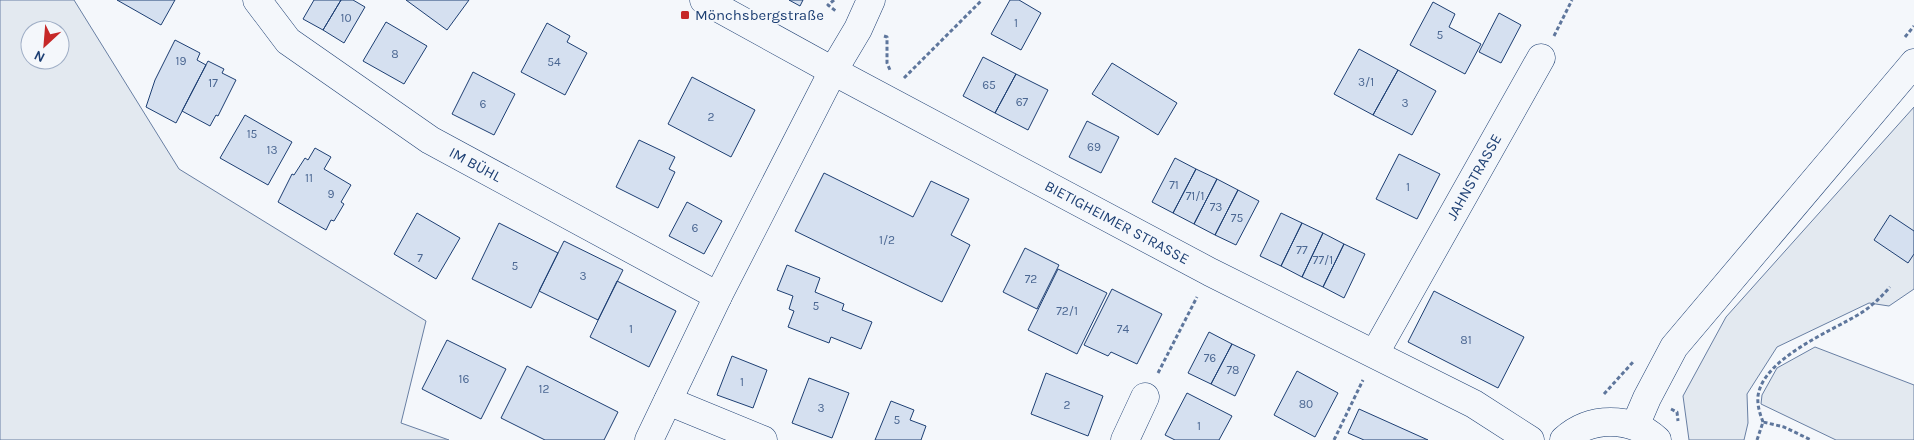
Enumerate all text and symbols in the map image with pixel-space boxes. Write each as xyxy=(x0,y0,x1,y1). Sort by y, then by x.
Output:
place label: Mönchsbergstraße xyxy=(695,6,824,24)
marker: Mönchsbergstraße xyxy=(679,9,691,21)
house number: 10 xyxy=(340,11,352,25)
house number: 1 xyxy=(1014,16,1018,30)
north arrow xyxy=(20,20,70,70)
house number: 5 xyxy=(1437,28,1444,42)
text: N xyxy=(31,46,48,66)
house number: 8 xyxy=(391,47,399,61)
house number: 19 xyxy=(176,54,186,68)
house number: 54 xyxy=(547,55,561,69)
house number: 3/1 xyxy=(1358,75,1374,89)
house number: 17 xyxy=(208,76,218,90)
house number: 65 xyxy=(982,78,996,92)
house number: 67 xyxy=(1016,95,1029,109)
house number: 3 xyxy=(1401,96,1409,110)
house number: 6 xyxy=(480,97,487,111)
house number: 2 xyxy=(708,110,715,124)
house number: 15 xyxy=(247,127,258,141)
street label: JAHNSTRASSE xyxy=(1443,131,1505,223)
house number: 69 xyxy=(1087,140,1101,154)
house number: 13 xyxy=(266,143,278,157)
street label: IM BÜHL xyxy=(446,143,504,186)
house number: 11 xyxy=(305,171,313,185)
street label: BIETIGHEIMER STRASSE xyxy=(1042,177,1192,268)
house number: 71 xyxy=(1169,178,1179,192)
house number: 1 xyxy=(1406,180,1410,194)
house number: 9 xyxy=(328,187,335,201)
house number: 71/1 xyxy=(1186,189,1204,203)
house number: 73 xyxy=(1210,200,1222,214)
house number: 75 xyxy=(1231,211,1243,225)
house number: 6 xyxy=(692,221,699,235)
house number: 1/2 xyxy=(879,233,895,247)
house number: 77 xyxy=(1296,243,1308,257)
house number: 7 xyxy=(417,251,423,265)
house number: 77/1 xyxy=(1313,253,1333,267)
house number: 5 xyxy=(512,259,519,273)
house number: 3 xyxy=(579,269,587,283)
house number: 72 xyxy=(1025,272,1037,286)
house number: 5 xyxy=(813,299,820,313)
house number: 72/1 xyxy=(1056,304,1078,318)
house number: 1 xyxy=(629,322,633,336)
house number: 74 xyxy=(1117,322,1129,336)
house number: 81 xyxy=(1460,333,1472,347)
house number: 76 xyxy=(1204,351,1216,365)
house number: 78 xyxy=(1226,363,1240,377)
house number: 16 xyxy=(459,372,470,386)
house number: 1 xyxy=(740,375,744,389)
house number: 12 xyxy=(539,382,550,396)
house number: 80 xyxy=(1299,397,1313,411)
house number: 2 xyxy=(1064,398,1071,412)
house number: 3 xyxy=(817,401,825,415)
house number: 5 xyxy=(894,413,901,427)
house number: 1 xyxy=(1197,419,1201,433)

